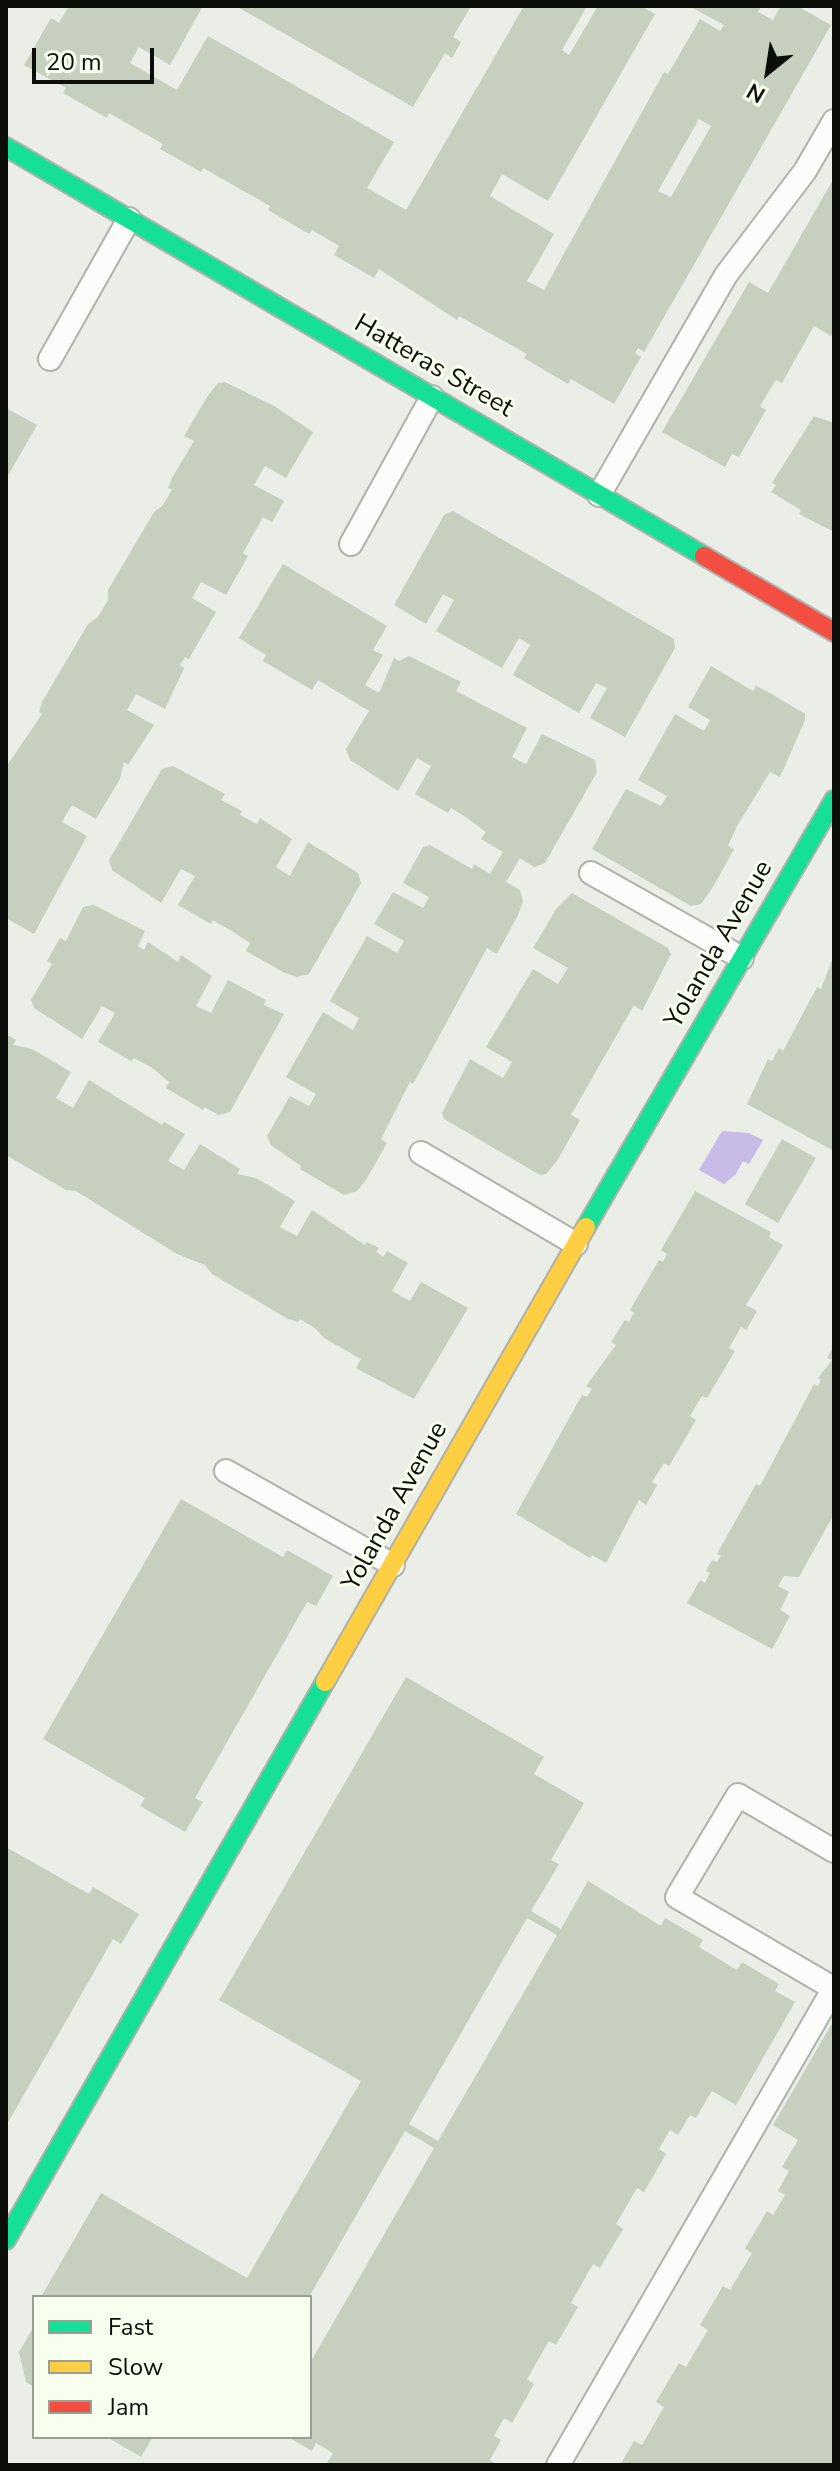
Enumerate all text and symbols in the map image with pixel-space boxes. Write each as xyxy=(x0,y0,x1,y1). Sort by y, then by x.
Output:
scale bar xyxy=(36,32,158,82)
north arrow xyxy=(728,32,808,112)
text: 20 m xyxy=(46,46,102,78)
text: N xyxy=(741,76,771,110)
street label: Hatteras Street xyxy=(348,309,518,425)
street label: Yolanda Avenue xyxy=(659,856,781,1034)
street label: Yolanda Avenue xyxy=(337,1417,455,1597)
legend xyxy=(32,2295,312,2439)
text: Fast xyxy=(108,2311,153,2343)
text: Slow xyxy=(108,2351,163,2383)
text: Jam xyxy=(108,2391,149,2423)

